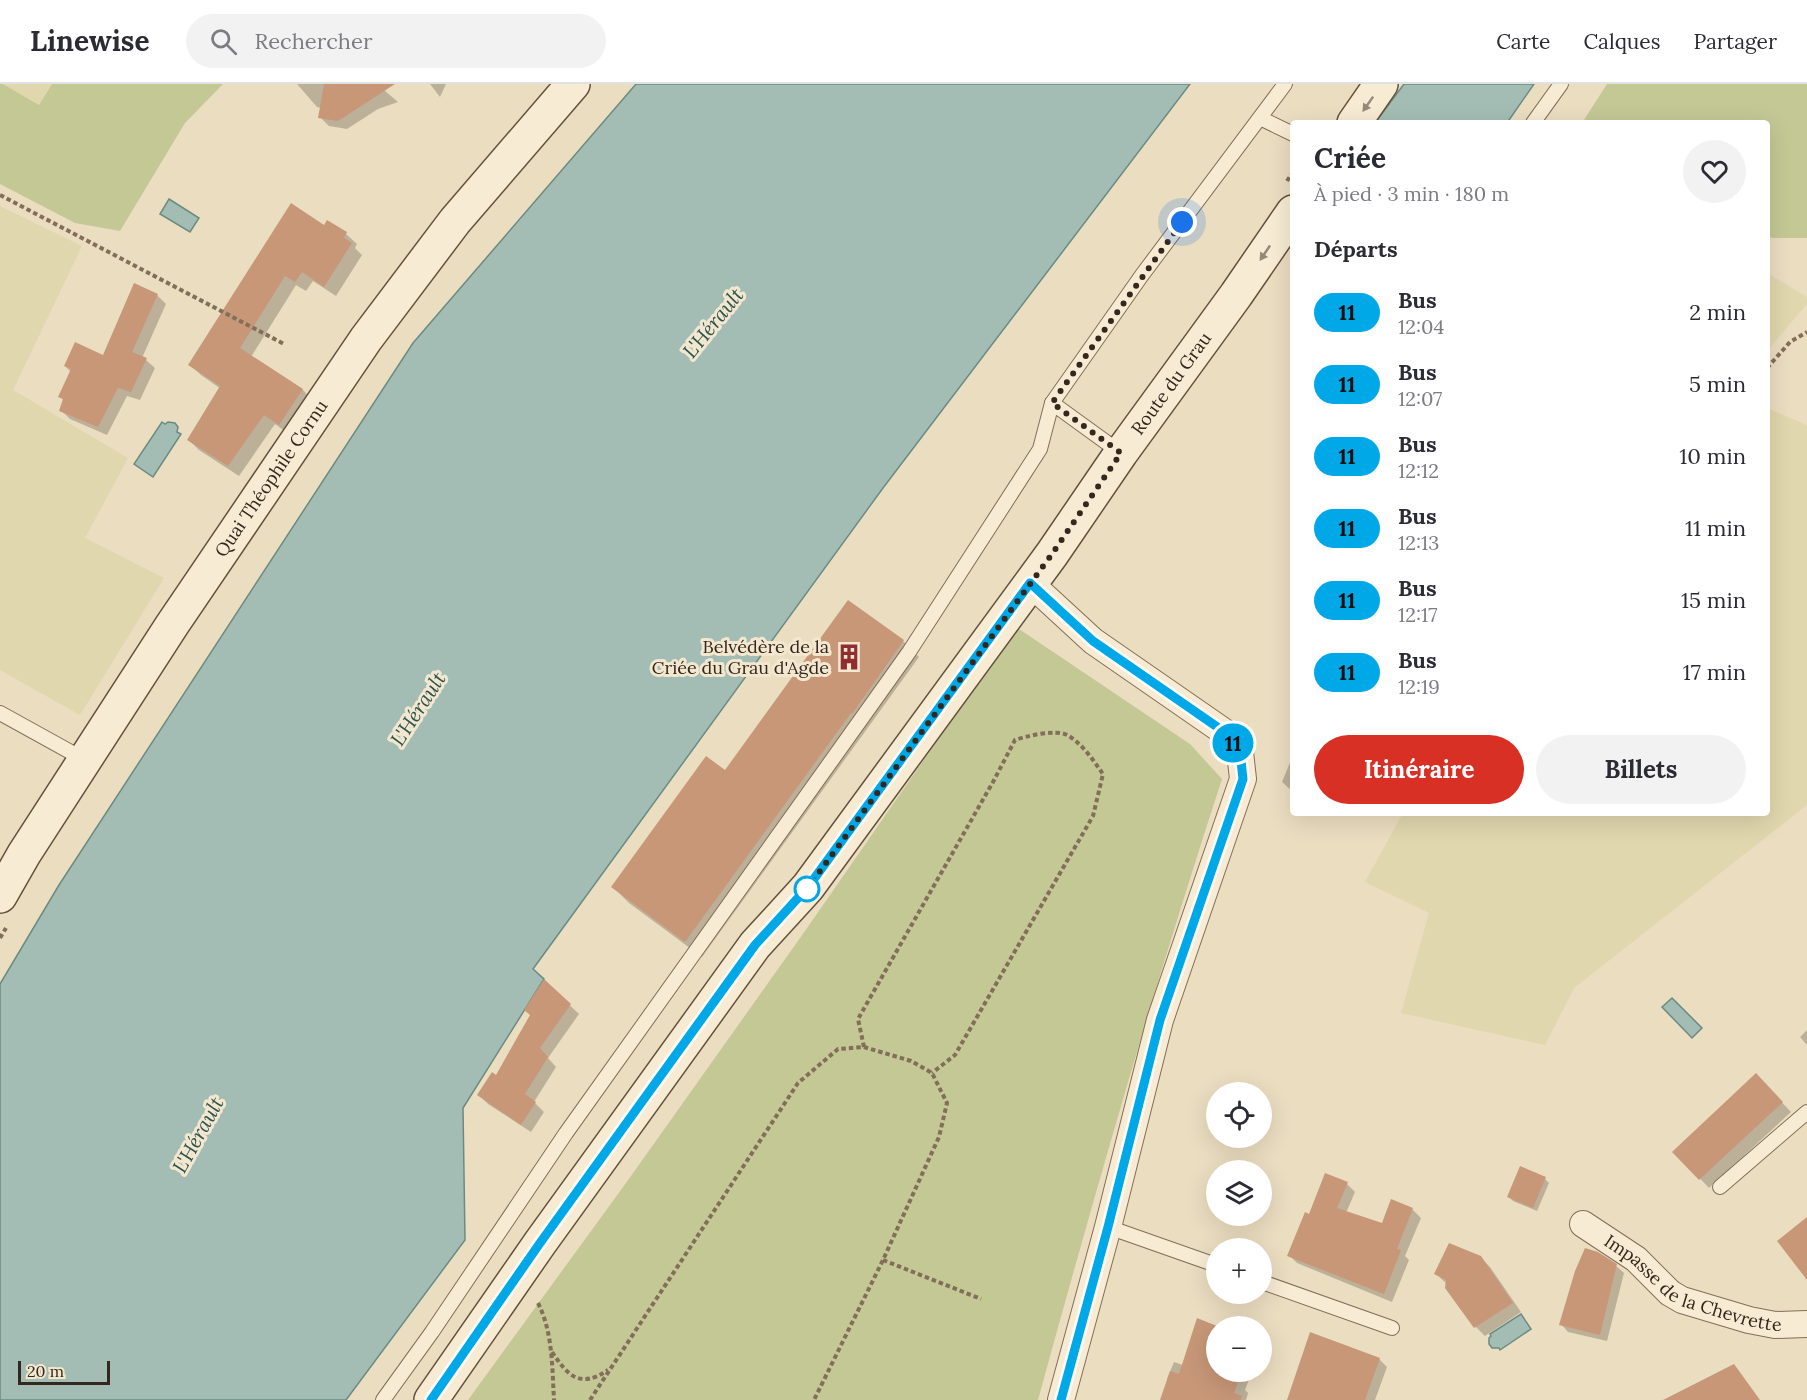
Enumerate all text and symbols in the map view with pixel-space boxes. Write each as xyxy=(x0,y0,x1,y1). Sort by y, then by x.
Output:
search box xyxy=(186,14,606,68)
text: Linewise xyxy=(30,23,150,59)
icon: search xyxy=(207,25,240,58)
text: Rechercher xyxy=(255,27,373,55)
text: Carte xyxy=(1496,28,1550,55)
text: Calques xyxy=(1583,28,1660,55)
text: Partager xyxy=(1693,28,1777,55)
one-way arrow xyxy=(1362,95,1373,112)
text: Criée xyxy=(1314,140,1386,176)
button: heart xyxy=(1683,140,1746,203)
text: À pied · 3 min · 180 m xyxy=(1314,181,1509,206)
your location xyxy=(1167,207,1197,237)
text: Départs xyxy=(1314,235,1398,263)
one-way arrow xyxy=(1259,245,1271,261)
water label: L'Hérault xyxy=(677,282,749,363)
text: Bus xyxy=(1398,286,1437,314)
text: 2 min xyxy=(1689,298,1746,326)
text: 11 xyxy=(1338,299,1356,326)
text: 12:04 xyxy=(1398,314,1444,339)
street label: Route du Grau xyxy=(1126,327,1216,439)
text: Bus xyxy=(1398,358,1437,386)
text: 5 min xyxy=(1689,370,1746,398)
text: 11 xyxy=(1338,371,1356,398)
text: 12:07 xyxy=(1398,386,1442,411)
street label: Quai Théophile Cornu xyxy=(209,395,333,561)
text: Bus xyxy=(1398,430,1437,458)
text: 10 min xyxy=(1679,442,1746,470)
text: 11 xyxy=(1338,443,1356,470)
text: 12:12 xyxy=(1398,458,1439,483)
text: Bus xyxy=(1398,502,1437,530)
text: 11 min xyxy=(1685,514,1746,542)
text: 11 xyxy=(1338,515,1356,542)
text: 12:13 xyxy=(1398,530,1439,555)
text: Bus xyxy=(1398,574,1437,602)
text: 15 min xyxy=(1681,586,1746,614)
text: 11 xyxy=(1338,587,1356,614)
text: 12:17 xyxy=(1398,602,1438,627)
place label: Belvédère de la Criée du Grau d'Agde xyxy=(652,635,829,679)
building icon: Belvédère de la Criée du Grau d'Agde xyxy=(834,642,864,672)
text: Bus xyxy=(1398,646,1437,674)
text: 17 min xyxy=(1683,658,1746,686)
text: 11 xyxy=(1338,659,1356,686)
water label: L'Hérault xyxy=(385,667,451,750)
text: 12:19 xyxy=(1398,674,1440,699)
line badge: 11 xyxy=(1206,724,1260,762)
text: 11 xyxy=(1224,730,1242,757)
button: Itinéraire xyxy=(1314,735,1524,804)
button: Billets xyxy=(1536,735,1746,804)
unlabelled marker xyxy=(794,876,820,902)
map controls xyxy=(1206,1082,1272,1382)
button: locate xyxy=(1206,1082,1272,1148)
water label: L'Hérault xyxy=(167,1092,229,1177)
button: layers xyxy=(1206,1160,1272,1226)
street label: Impasse de la Chevrette xyxy=(1600,1229,1782,1336)
button: + xyxy=(1206,1238,1272,1304)
button: − xyxy=(1206,1316,1272,1382)
scale bar xyxy=(18,1358,110,1386)
text: 20 m xyxy=(27,1361,64,1381)

